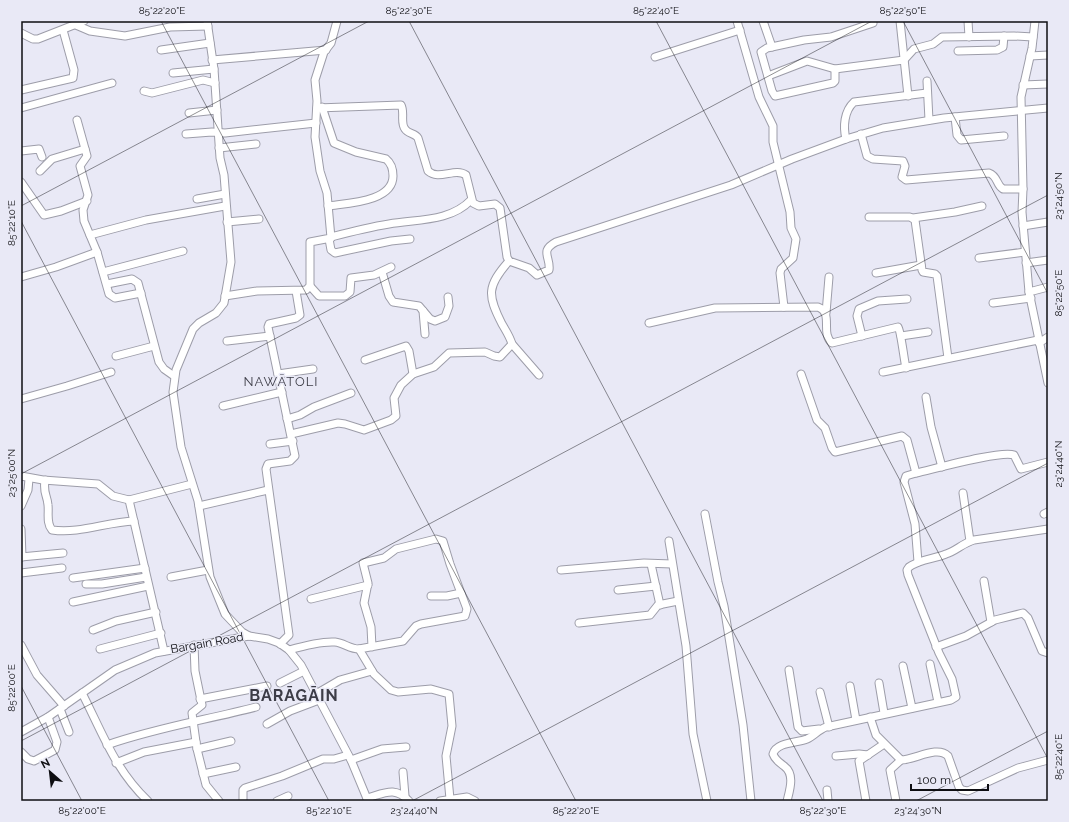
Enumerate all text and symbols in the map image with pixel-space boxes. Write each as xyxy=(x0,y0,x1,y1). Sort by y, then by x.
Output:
text: 85°22'20"E xyxy=(139,5,185,16)
text: 85°22'30"E xyxy=(386,5,432,16)
text: 85°22'40"E xyxy=(633,5,679,16)
text: 85°22'50"E xyxy=(880,5,926,16)
text: 23°24'50"N xyxy=(1053,172,1064,220)
text: 85°22'10"E xyxy=(6,200,17,246)
text: 85°22'50"E xyxy=(1053,270,1064,316)
district label: NAWĀTOLI xyxy=(244,374,318,389)
text: 23°24'40"N xyxy=(1053,441,1064,487)
text: 23°25'00"N xyxy=(6,449,17,497)
street label: Bargain Road xyxy=(169,630,245,656)
text: 85°22'00"E xyxy=(6,664,17,712)
district label: BARĀGĀIN xyxy=(249,685,339,705)
text: 85°22'40"E xyxy=(1053,734,1064,780)
north arrow xyxy=(30,752,70,792)
text: N xyxy=(39,756,52,771)
scale bar xyxy=(911,766,988,792)
text: 100 m xyxy=(917,773,951,787)
text: 85°22'00"E xyxy=(58,805,106,816)
text: 85°22'10"E xyxy=(306,805,352,816)
text: 23°24'40"N xyxy=(391,805,437,816)
text: 85°22'20"E xyxy=(553,805,599,816)
text: 85°22'30"E xyxy=(800,805,846,816)
text: 23°24'30"N xyxy=(894,805,942,816)

